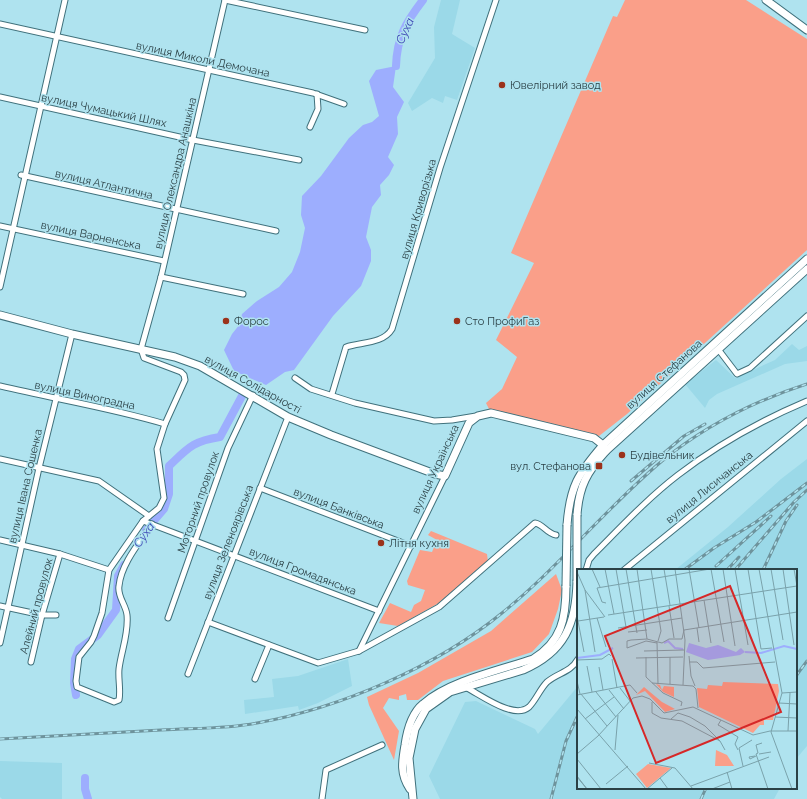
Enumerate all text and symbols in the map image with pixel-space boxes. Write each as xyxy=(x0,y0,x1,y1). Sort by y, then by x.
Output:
water label: Суха xyxy=(393,16,417,46)
street label: вулиця Миколи Демочана xyxy=(135,39,271,80)
place label: Ювелірний завод xyxy=(510,79,601,92)
marker: Ювелірний завод xyxy=(497,80,507,90)
street label: вулиця Чумацький Шлях xyxy=(40,91,168,130)
street label: вулиця Олександра Анашкіна xyxy=(152,96,199,250)
street label: вулиця Криворізька xyxy=(398,158,439,261)
street label: вулиця Атлантична xyxy=(54,167,154,202)
street label: вулиця Варненська xyxy=(40,219,142,252)
place label: Форос xyxy=(234,315,269,328)
place label: Сто ПрофиГаз xyxy=(465,315,539,328)
marker: Форос xyxy=(221,316,231,326)
marker: Сто ПрофиГаз xyxy=(452,316,462,326)
street label: вулиця Стефанова xyxy=(624,337,705,412)
street label: вулиця Солідарності xyxy=(202,353,303,416)
street label: вулиця Виноградна xyxy=(33,378,136,412)
street label: вулиця Українська xyxy=(409,423,462,516)
street label: вулиця Івана Сошенка xyxy=(6,428,45,544)
street label: вулиця Лисичанська xyxy=(663,448,755,526)
street label: Моторний провулок xyxy=(175,449,222,555)
place label: Будівельник xyxy=(630,449,695,462)
marker: Будівельник xyxy=(617,450,627,460)
place label: вул. Стефанова xyxy=(510,460,591,473)
marker: вул. Стефанова xyxy=(594,461,604,471)
street label: вулиця Зеленоярівська xyxy=(201,483,256,601)
street label: вулиця Банківська xyxy=(292,485,386,532)
water label: Суха xyxy=(130,520,158,550)
place label: Літня кухня xyxy=(389,537,449,550)
marker: Літня кухня xyxy=(376,538,386,548)
street label: вулиця Громадянська xyxy=(247,545,358,598)
street label: Алейний провулок xyxy=(17,556,56,656)
inset map xyxy=(577,569,797,789)

